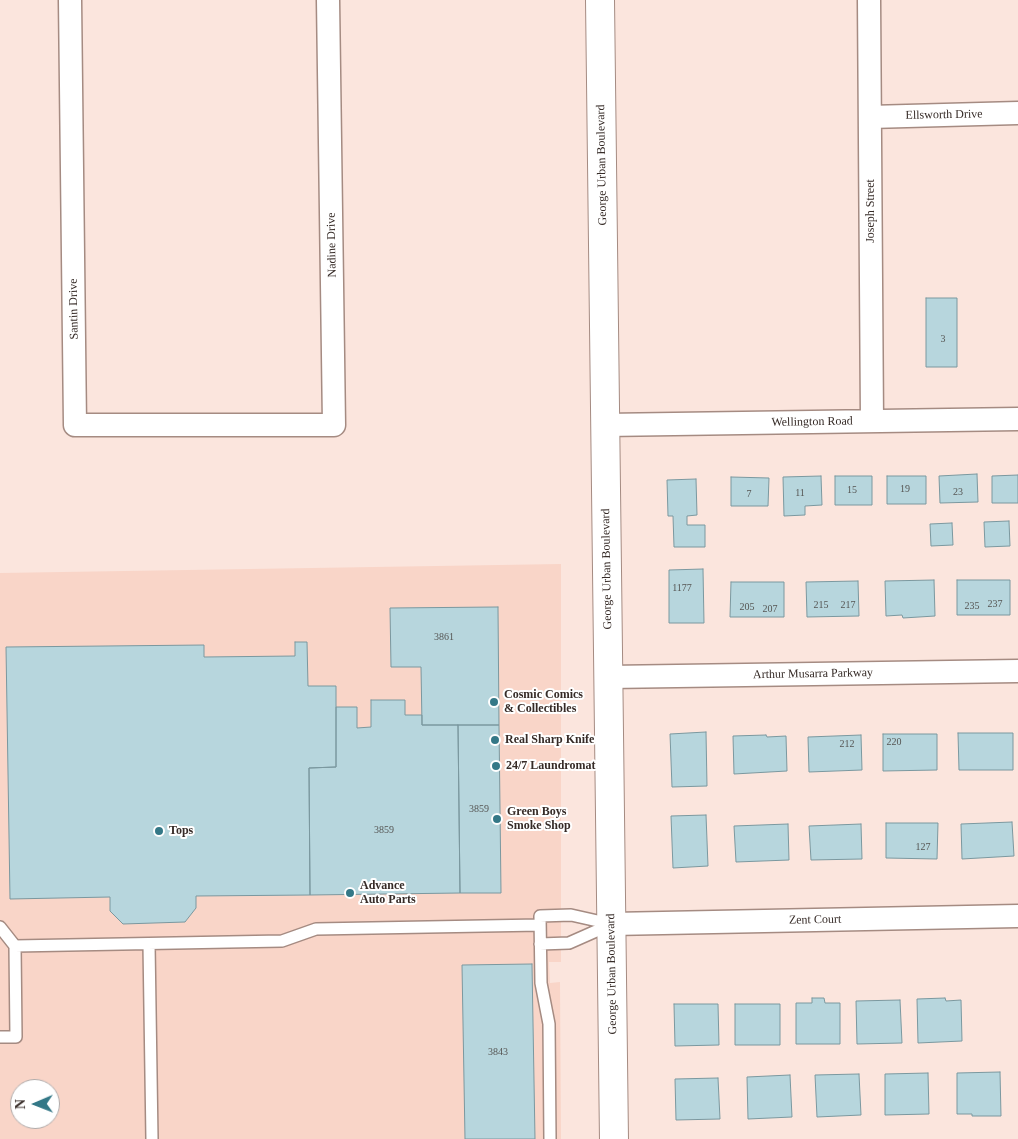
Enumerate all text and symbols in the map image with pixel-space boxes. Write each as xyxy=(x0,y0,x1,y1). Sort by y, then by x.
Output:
street label: George Urban Boulevard xyxy=(594,104,610,226)
street label: Ellsworth Drive xyxy=(905,107,983,123)
street label: Joseph Street xyxy=(864,179,878,243)
street label: Nadine Drive xyxy=(324,212,340,278)
street label: Santin Drive xyxy=(66,278,82,340)
house number: 3 xyxy=(940,333,946,345)
street label: Wellington Road xyxy=(771,414,853,430)
house number: 19 xyxy=(900,483,910,495)
house number: 15 xyxy=(847,484,857,496)
house number: 23 xyxy=(953,486,963,498)
house number: 11 xyxy=(795,487,805,499)
house number: 7 xyxy=(746,488,752,500)
street label: George Urban Boulevard xyxy=(599,508,615,630)
house number: 1177 xyxy=(672,582,692,594)
house number: 237 xyxy=(988,598,1002,610)
house number: 215 xyxy=(814,599,828,611)
house number: 217 xyxy=(840,599,856,611)
house number: 235 xyxy=(964,600,980,612)
house number: 205 xyxy=(740,601,754,613)
house number: 207 xyxy=(762,603,778,615)
house number: 3861 xyxy=(434,631,454,643)
street label: Arthur Musarra Parkway xyxy=(753,666,873,682)
place label: Cosmic Comics & Collectibles xyxy=(504,688,583,716)
marker: Cosmic Comics & Collectibles xyxy=(488,696,500,708)
place label: Real Sharp Knife xyxy=(505,733,594,747)
marker: Real Sharp Knife xyxy=(489,734,501,746)
house number: 220 xyxy=(886,736,902,748)
house number: 212 xyxy=(840,738,854,750)
place label: 24/7 Laundromat xyxy=(506,759,595,773)
marker: 24/7 Laundromat xyxy=(490,760,502,772)
house number: 3859 xyxy=(469,803,489,815)
place label: Green Boys Smoke Shop xyxy=(507,805,571,833)
marker: Green Boys Smoke Shop xyxy=(491,813,503,825)
place label: Tops xyxy=(169,824,193,838)
house number: 3859 xyxy=(374,824,394,836)
marker: Tops xyxy=(153,825,165,837)
house number: 127 xyxy=(916,841,930,853)
place label: Advance Auto Parts xyxy=(360,879,416,907)
marker: Advance Auto Parts xyxy=(344,887,356,899)
street label: Zent Court xyxy=(789,912,841,928)
street label: George Urban Boulevard xyxy=(604,913,620,1035)
house number: 3843 xyxy=(488,1046,508,1058)
north arrow xyxy=(10,1079,60,1129)
text: N xyxy=(13,1099,28,1109)

